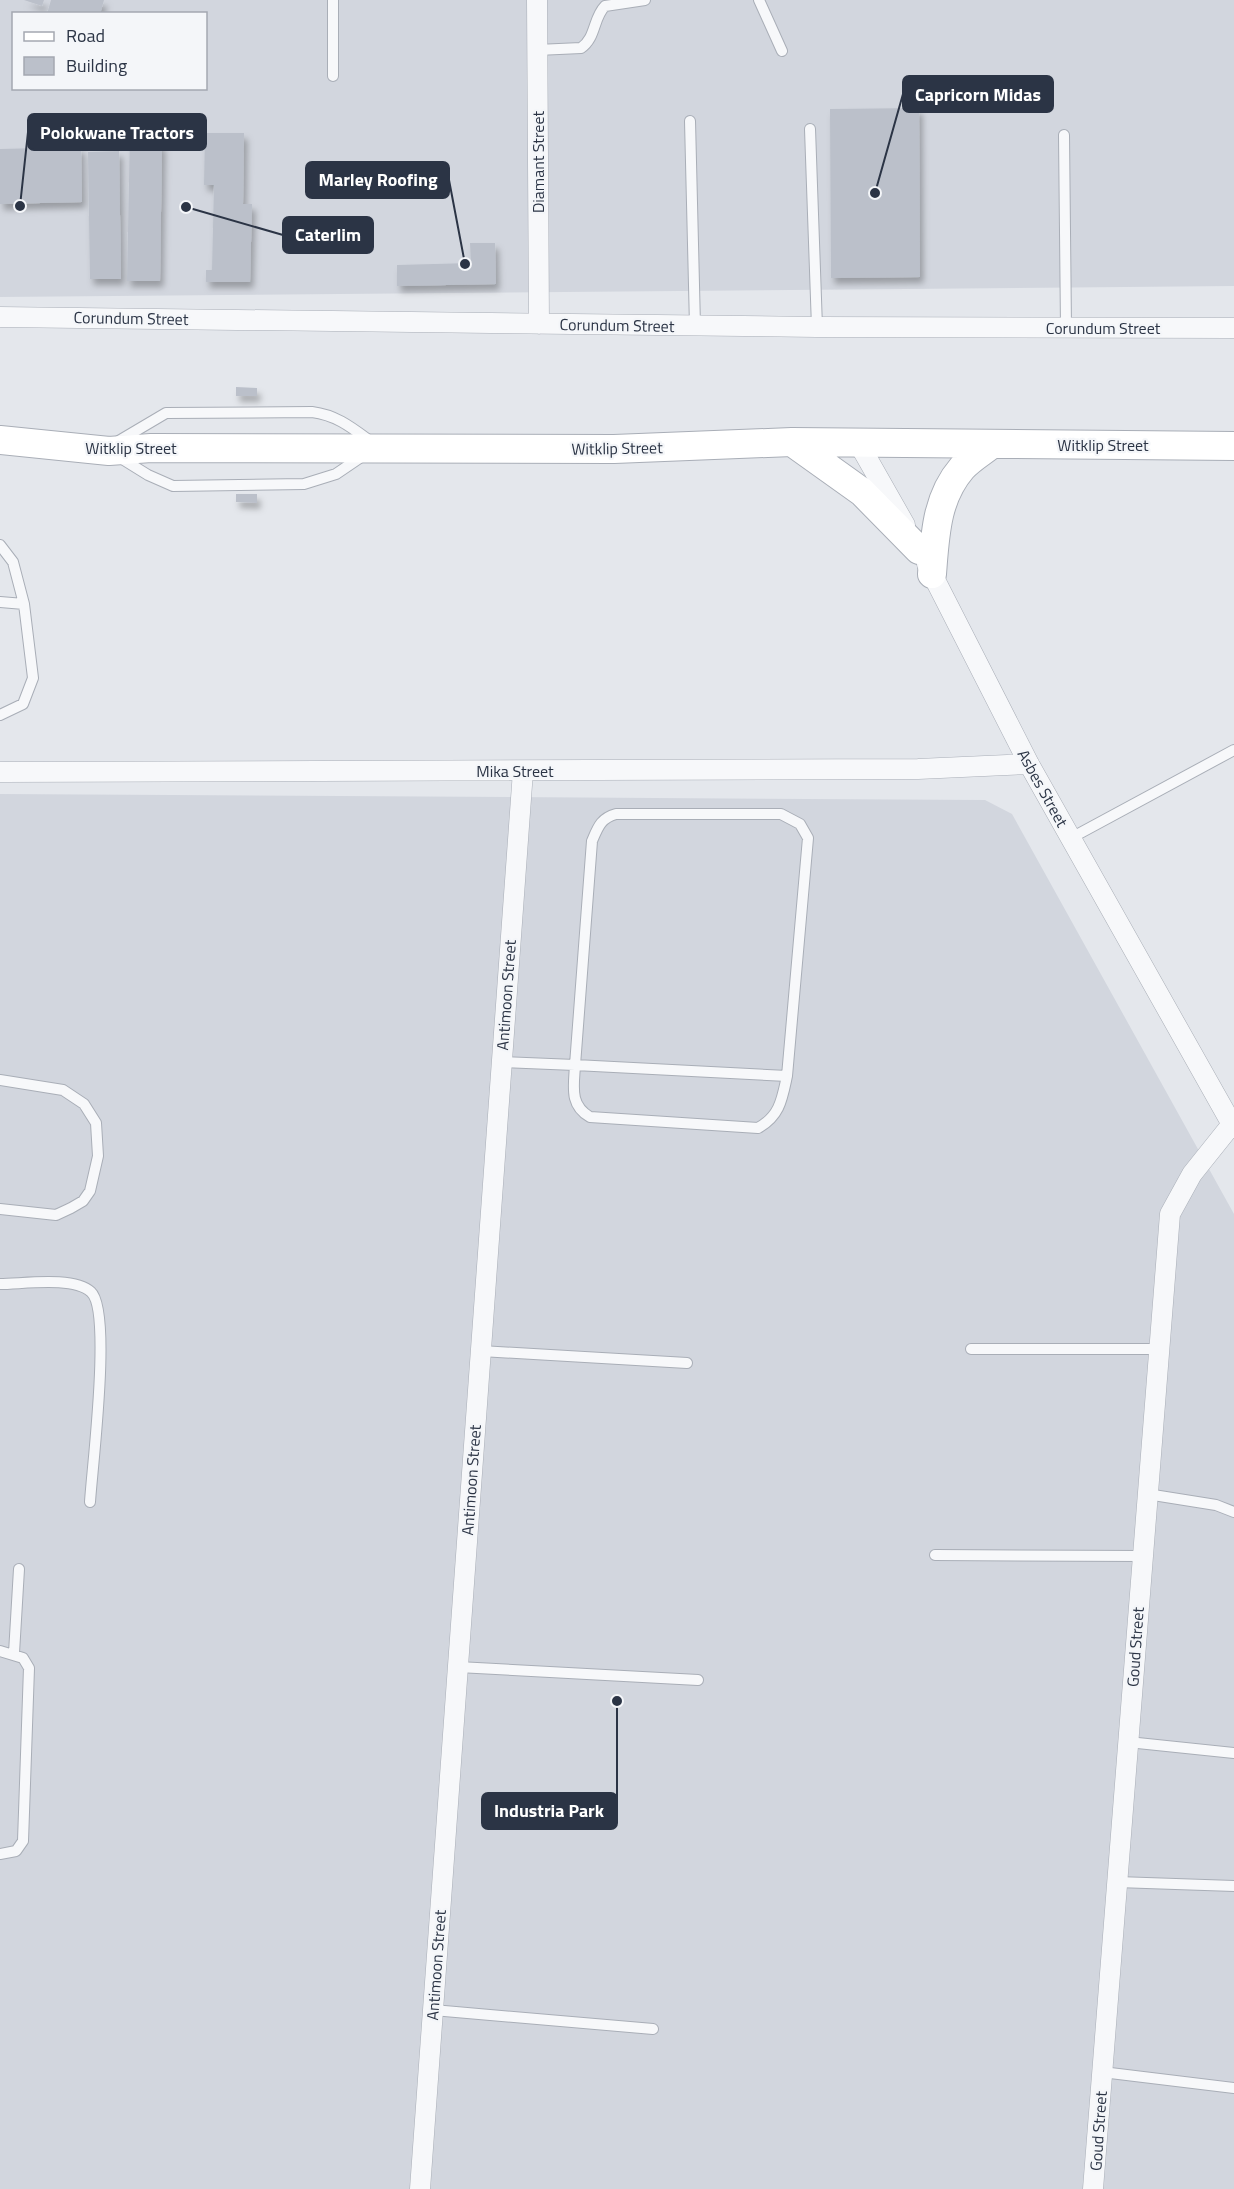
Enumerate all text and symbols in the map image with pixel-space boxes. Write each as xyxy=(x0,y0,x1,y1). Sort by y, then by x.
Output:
legend xyxy=(12,12,207,90)
text: Road xyxy=(66,22,105,49)
text: Building xyxy=(66,52,127,79)
callout: Capricorn Midas xyxy=(903,76,1053,112)
text: Capricorn Midas xyxy=(915,81,1041,108)
street label: Diamant Street xyxy=(526,111,550,213)
callout: Polokwane Tractors xyxy=(28,114,206,150)
text: Polokwane Tractors xyxy=(40,119,194,146)
callout: Marley Roofing xyxy=(306,162,449,198)
text: Marley Roofing xyxy=(319,166,438,193)
callout: Caterlim xyxy=(283,217,373,253)
text: Caterlim xyxy=(295,221,361,248)
street label: Corundum Street xyxy=(73,305,189,331)
street label: Corundum Street xyxy=(559,312,675,338)
street label: Corundum Street xyxy=(1046,316,1161,340)
street label: Witklip Street xyxy=(1057,433,1149,457)
street label: Witklip Street xyxy=(571,435,663,461)
street label: Witklip Street xyxy=(85,436,177,460)
street label: Asbes Street xyxy=(1012,745,1074,832)
street label: Mika Street xyxy=(476,759,554,783)
street label: Antimoon Street xyxy=(490,939,522,1051)
street label: Antimoon Street xyxy=(455,1424,487,1536)
street label: Goud Street xyxy=(1120,1606,1150,1688)
callout: Industria Park xyxy=(482,1793,617,1829)
text: Industria Park xyxy=(494,1797,605,1824)
street label: Antimoon Street xyxy=(420,1909,452,2021)
street label: Goud Street xyxy=(1083,2090,1113,2172)

